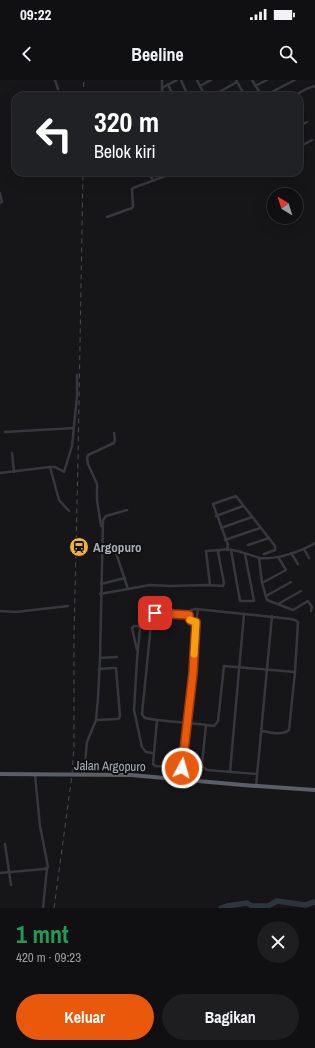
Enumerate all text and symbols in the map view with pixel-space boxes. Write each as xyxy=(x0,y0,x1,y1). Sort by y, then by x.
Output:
text: 09:22 xyxy=(20,4,51,25)
text: Beeline xyxy=(131,42,184,67)
icon: back xyxy=(16,43,38,65)
icon: search xyxy=(277,43,299,65)
text: 320 m xyxy=(94,103,159,141)
icon: left xyxy=(28,108,80,160)
text: Belok kiri xyxy=(94,139,156,164)
north arrow xyxy=(267,188,303,224)
map controls xyxy=(267,188,303,224)
station icon: Argopuro xyxy=(68,536,90,558)
place label: Argopuro xyxy=(93,539,142,556)
pin xyxy=(138,596,172,630)
icon: arrive xyxy=(144,602,166,624)
position arrow xyxy=(161,747,203,789)
street label: Jalan Argopuro xyxy=(74,757,146,775)
text: 1 mnt xyxy=(16,918,69,950)
button: close xyxy=(257,921,299,963)
text: 420 m · 09:23 xyxy=(16,949,81,966)
button: Keluar xyxy=(16,994,154,1040)
button: Bagikan xyxy=(162,994,299,1040)

